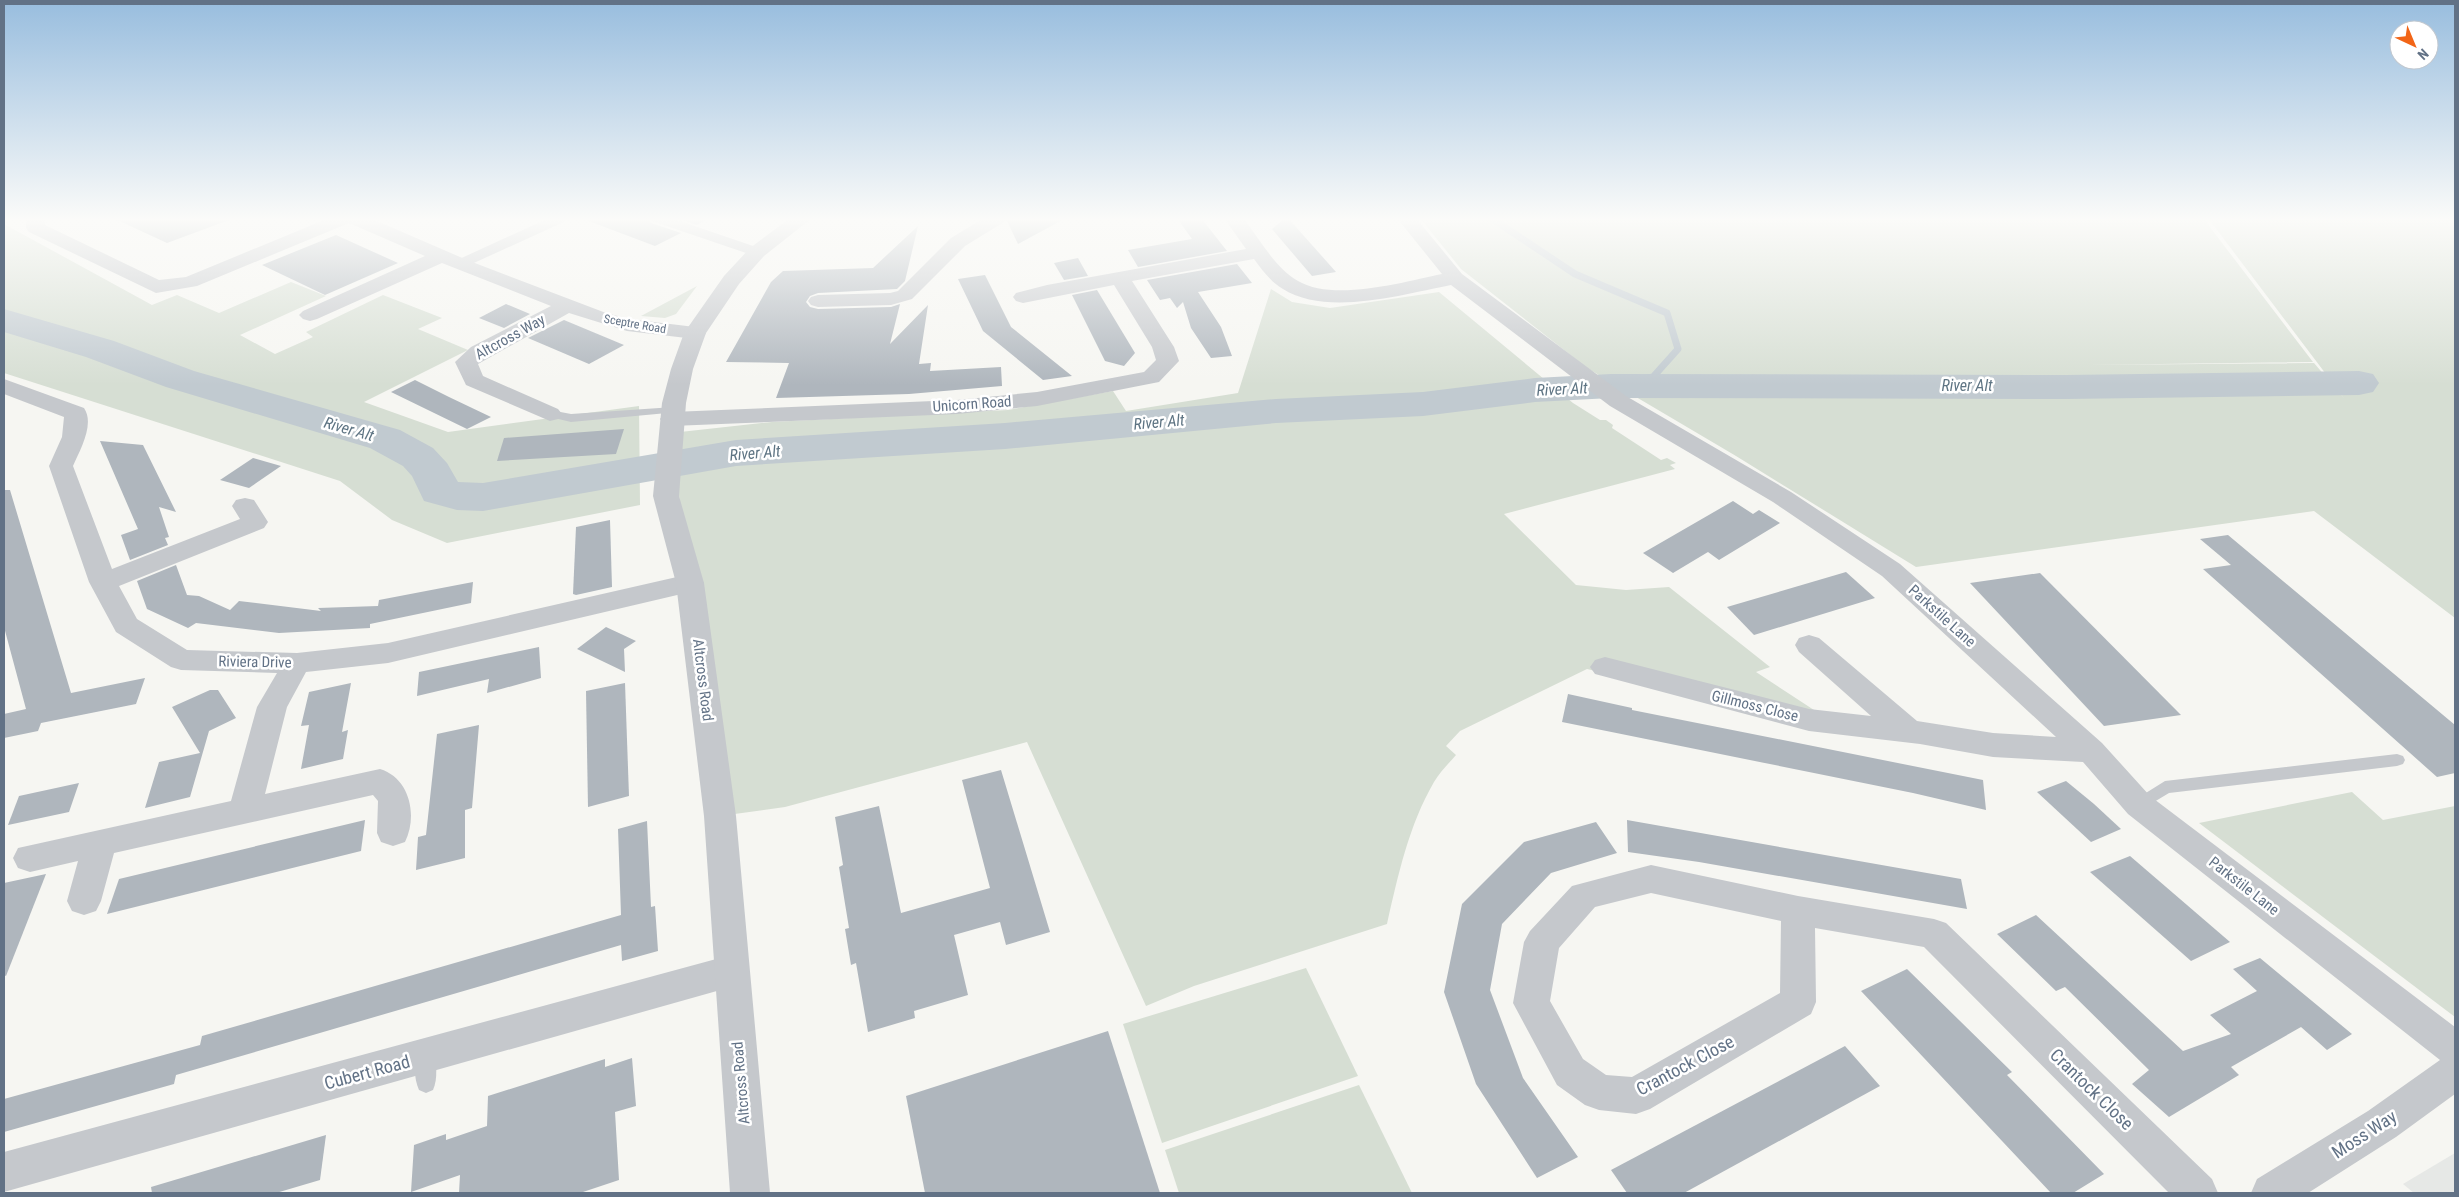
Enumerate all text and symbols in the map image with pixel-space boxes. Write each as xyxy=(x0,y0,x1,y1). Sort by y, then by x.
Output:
north arrow xyxy=(2389,20,2439,70)
text: N xyxy=(2414,46,2432,63)
street label: Altcross Way xyxy=(472,310,548,364)
street label: Sceptre Road xyxy=(603,312,667,336)
water label: River Alt xyxy=(1941,376,1993,395)
water label: River Alt xyxy=(1536,378,1588,400)
street label: Unicorn Road xyxy=(932,392,1012,416)
water label: River Alt xyxy=(1133,410,1186,434)
water label: River Alt xyxy=(322,413,377,445)
water label: River Alt xyxy=(729,441,782,465)
street label: Parkstile Lane xyxy=(1905,581,1979,651)
street label: Altcross Road xyxy=(689,638,717,722)
street label: Riviera Drive xyxy=(218,652,292,672)
street label: Gillmoss Close xyxy=(1710,687,1800,725)
street label: Parkstile Lane xyxy=(2205,853,2283,919)
street label: Crantock Close xyxy=(1633,1031,1737,1099)
street label: Altcross Road xyxy=(728,1041,754,1125)
street label: Crantock Close xyxy=(2046,1044,2138,1134)
street label: Cubert Road xyxy=(322,1051,412,1093)
street label: Moss Way xyxy=(2328,1105,2401,1163)

